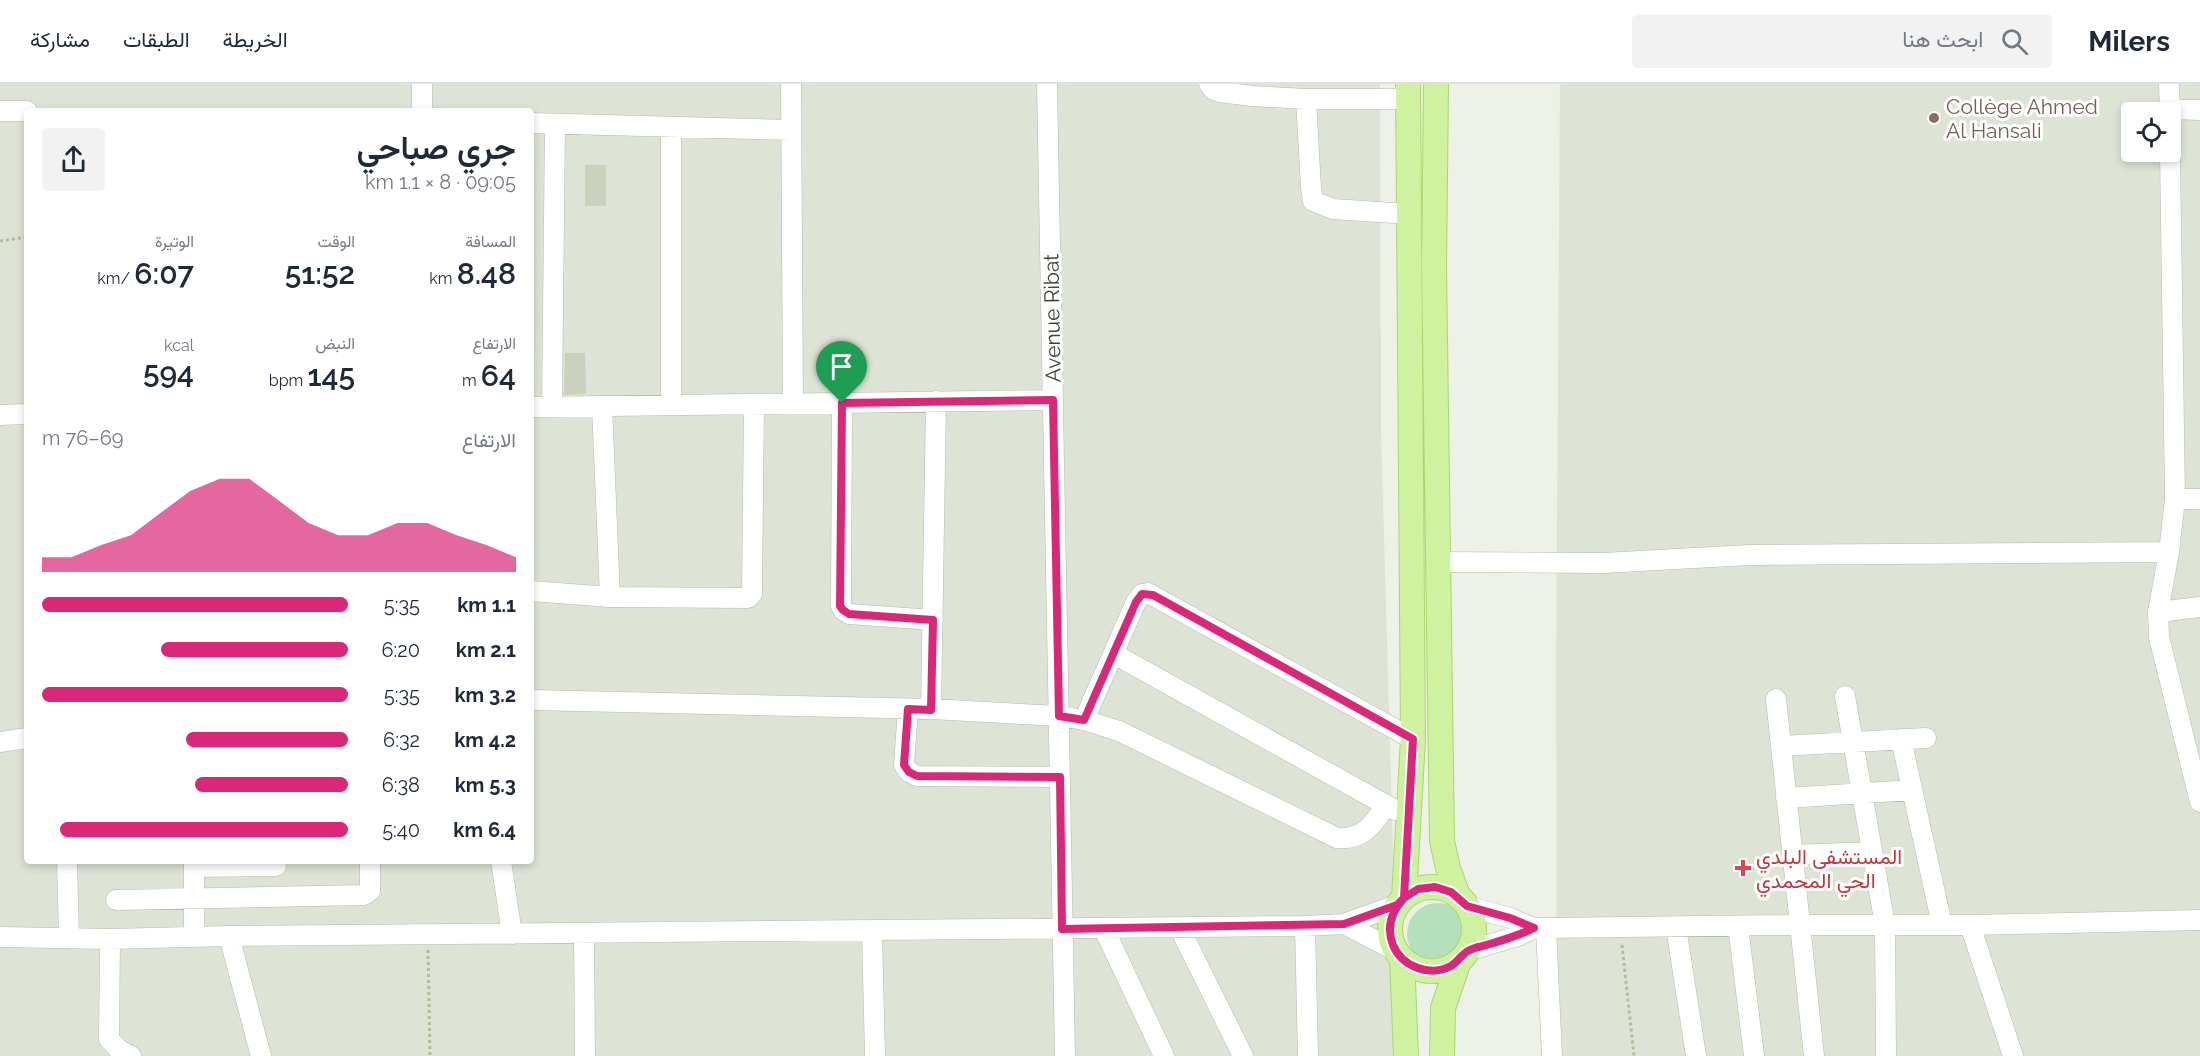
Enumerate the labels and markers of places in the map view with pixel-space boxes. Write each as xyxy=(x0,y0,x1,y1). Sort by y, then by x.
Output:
place label: Collège Ahmed Al Hansali xyxy=(1946,94,2098,143)
marker: Collège Ahmed Al Hansali xyxy=(1927,111,1941,125)
pin xyxy=(816,341,867,403)
place label: المستشفى البلدي الحي المحمدي xyxy=(1756,844,1902,898)
marker: المستشفى البلدي الحي المحمدي xyxy=(1734,859,1752,877)

